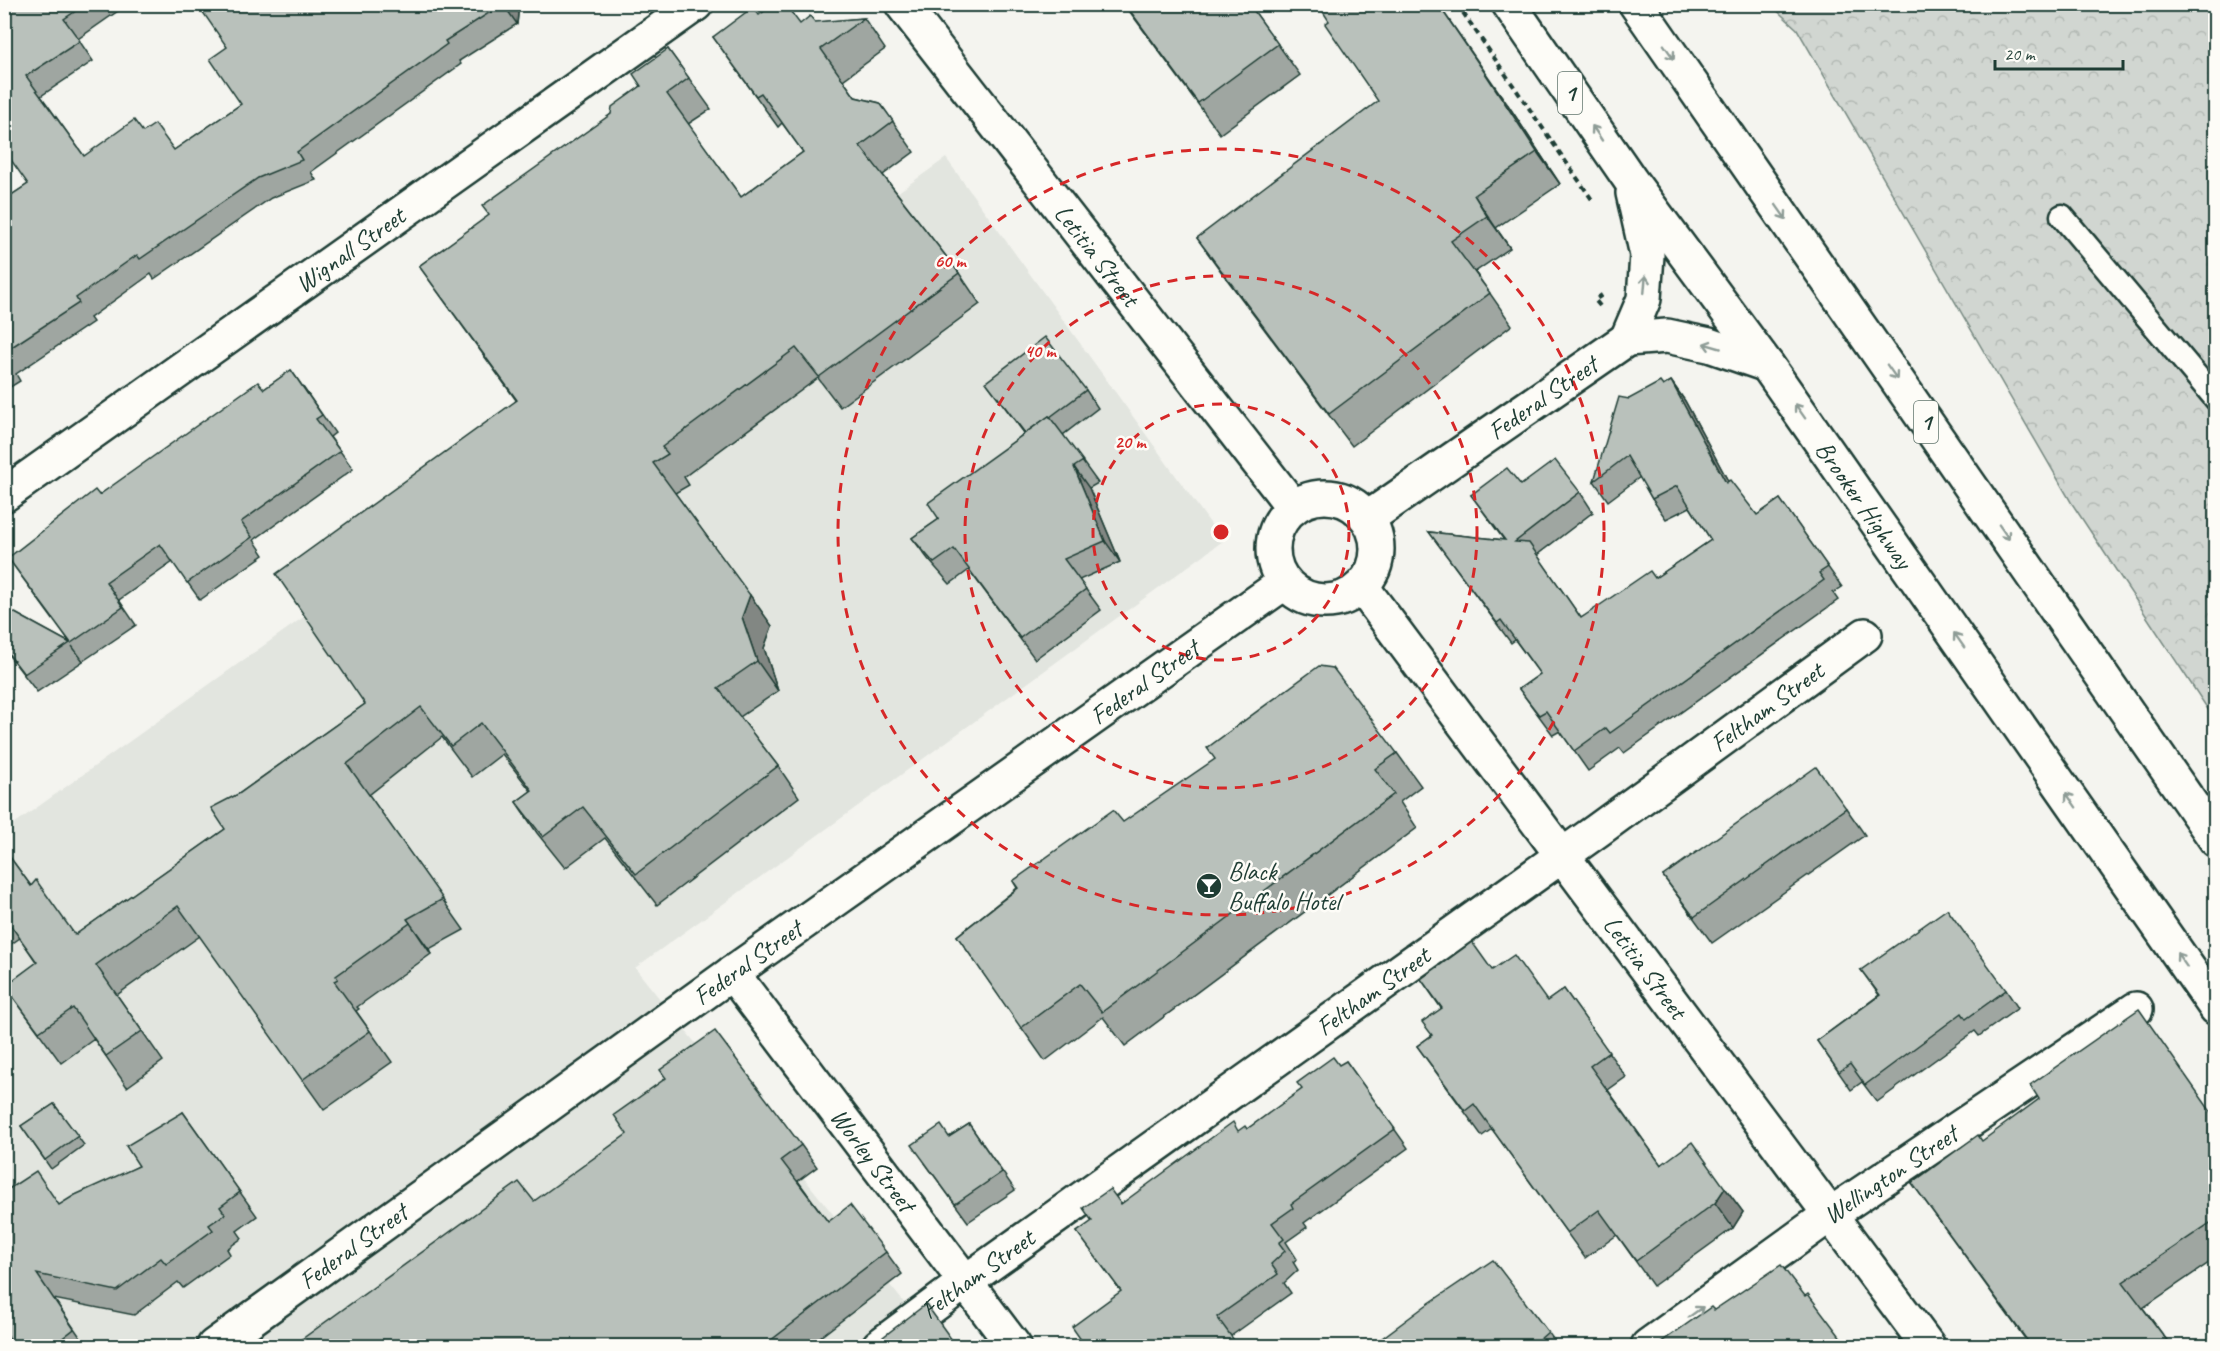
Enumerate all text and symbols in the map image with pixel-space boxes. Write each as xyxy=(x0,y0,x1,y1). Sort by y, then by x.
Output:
scale bar xyxy=(1995,33,2122,71)
text: 20 m xyxy=(2004,43,2037,65)
one-way arrow xyxy=(1663,44,1675,60)
road number: 1 xyxy=(1558,72,1582,114)
one-way arrow xyxy=(1591,125,1603,141)
street label: Wignall Street xyxy=(289,198,413,300)
street label: Letitia Street xyxy=(1047,198,1148,315)
one-way arrow xyxy=(1775,204,1787,220)
text: 60 m xyxy=(934,250,967,272)
one-way arrow xyxy=(1640,274,1651,294)
text: 40 m xyxy=(1025,340,1057,362)
one-way arrow xyxy=(1703,340,1722,351)
street label: Federal Street xyxy=(1481,347,1607,447)
one-way arrow xyxy=(1886,364,1898,380)
road number: 1 xyxy=(1914,401,1938,443)
one-way arrow xyxy=(1794,403,1806,419)
text: 20 m xyxy=(1115,431,1147,453)
street label: Brooker Highway xyxy=(1808,435,1921,577)
centre of rings xyxy=(1211,522,1231,542)
one-way arrow xyxy=(1998,524,2010,540)
street label: Federal Street xyxy=(1084,630,1208,732)
one-way arrow xyxy=(1953,632,1965,648)
street label: Feltham Street xyxy=(1704,653,1832,760)
one-way arrow xyxy=(2065,792,2077,808)
place label: Black Buffalo Hotel xyxy=(1228,855,1344,918)
bar icon: Black Buffalo Hotel xyxy=(1194,871,1224,901)
street label: Letitia Street xyxy=(1596,909,1696,1027)
street label: Federal Street xyxy=(687,911,811,1013)
street label: Feltham Street xyxy=(1309,938,1438,1043)
one-way arrow xyxy=(2176,952,2188,968)
street label: Worley Street xyxy=(823,1101,925,1221)
street label: Wellington Street xyxy=(1817,1116,1967,1231)
street label: Federal Street xyxy=(292,1194,417,1297)
street label: Feltham Street xyxy=(914,1221,1043,1326)
one-way arrow xyxy=(1687,1306,1703,1318)

